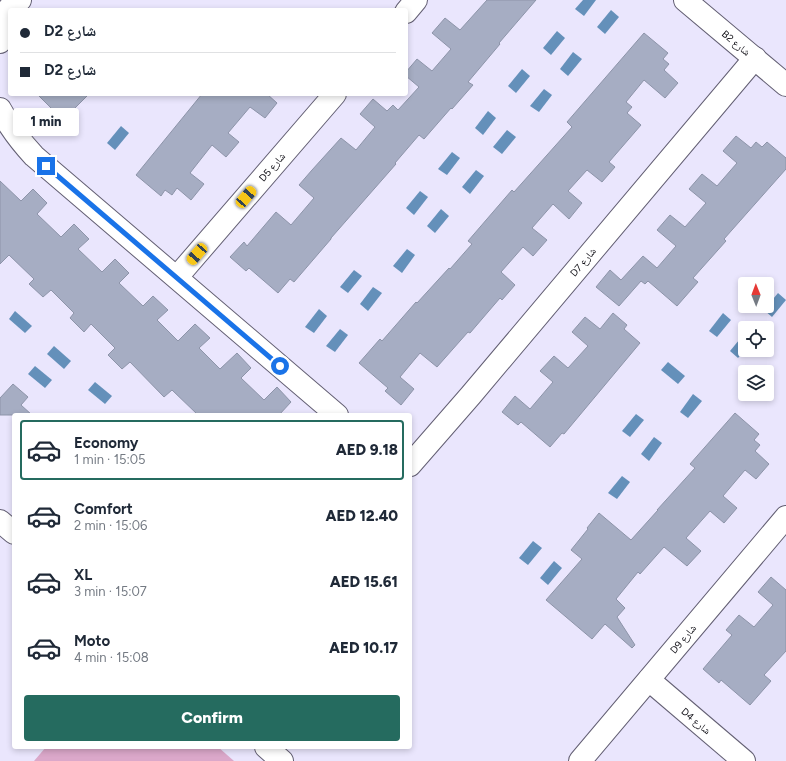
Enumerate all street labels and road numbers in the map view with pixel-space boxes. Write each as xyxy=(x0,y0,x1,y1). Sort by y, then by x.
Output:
street label: B2 شارع xyxy=(719,27,753,59)
street label: D5 شارع xyxy=(256,150,288,184)
street label: D7 شارع xyxy=(567,245,599,279)
street label: D9 شارع xyxy=(667,621,699,656)
street label: D4 شارع xyxy=(679,705,714,737)

